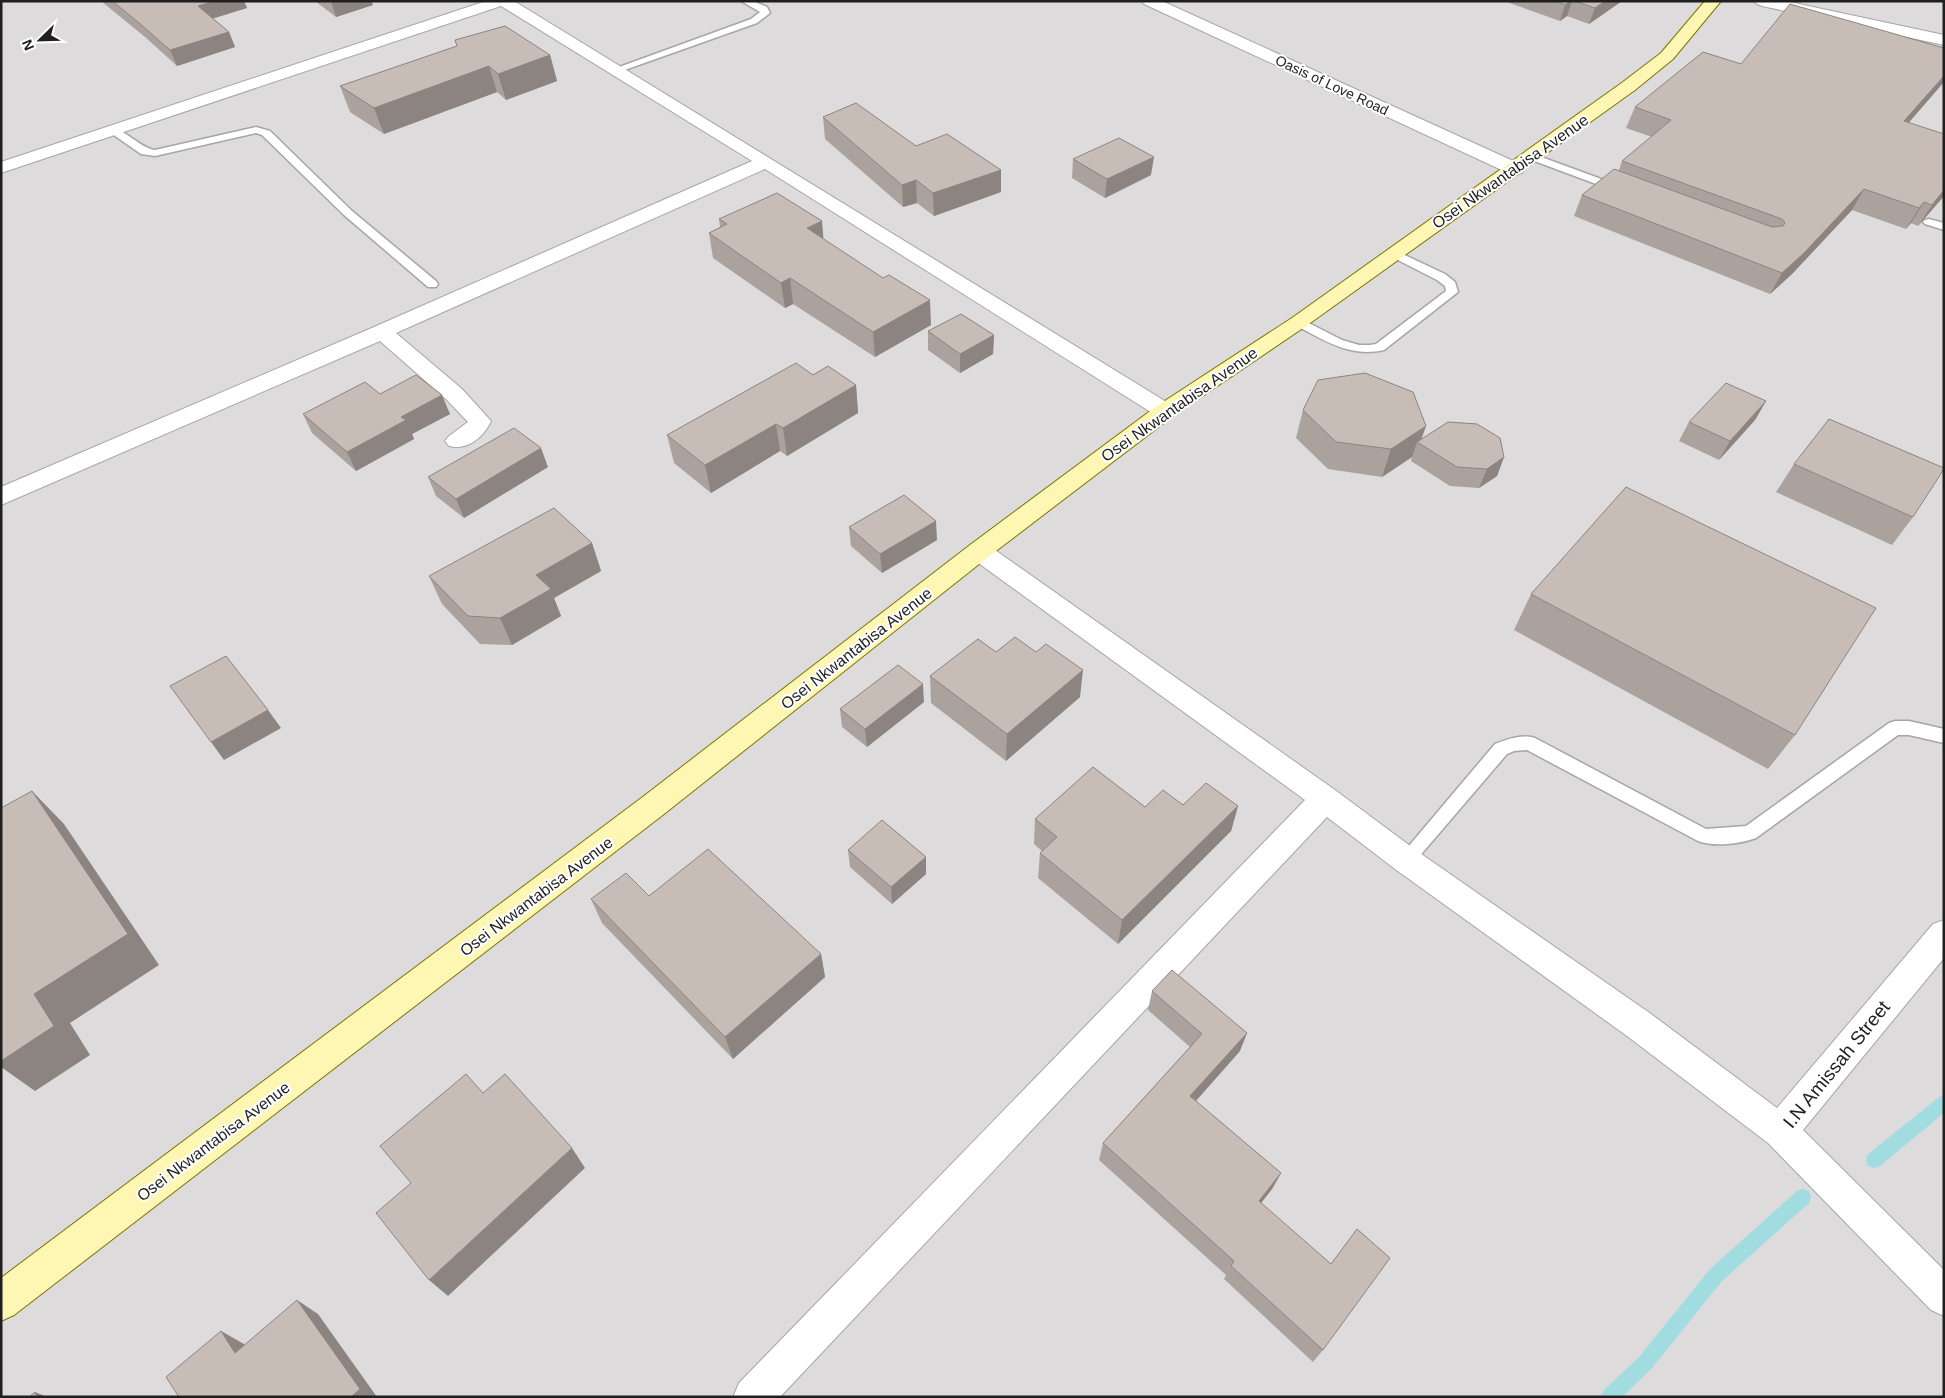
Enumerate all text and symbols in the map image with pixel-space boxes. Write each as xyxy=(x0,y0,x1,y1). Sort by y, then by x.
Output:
north arrow xyxy=(15,15,65,65)
text: N xyxy=(19,37,37,53)
street label: Oasis of Love Road xyxy=(1273,52,1391,118)
street label: Osei Nkwantabisa Avenue xyxy=(1429,111,1592,232)
street label: Osei Nkwantabisa Avenue xyxy=(1098,344,1261,465)
street label: Osei Nkwantabisa Avenue xyxy=(778,584,935,712)
street label: Osei Nkwantabisa Avenue xyxy=(457,833,616,959)
street label: I.N Amissah Street xyxy=(1779,996,1895,1132)
street label: Osei Nkwantabisa Avenue xyxy=(134,1078,293,1204)

